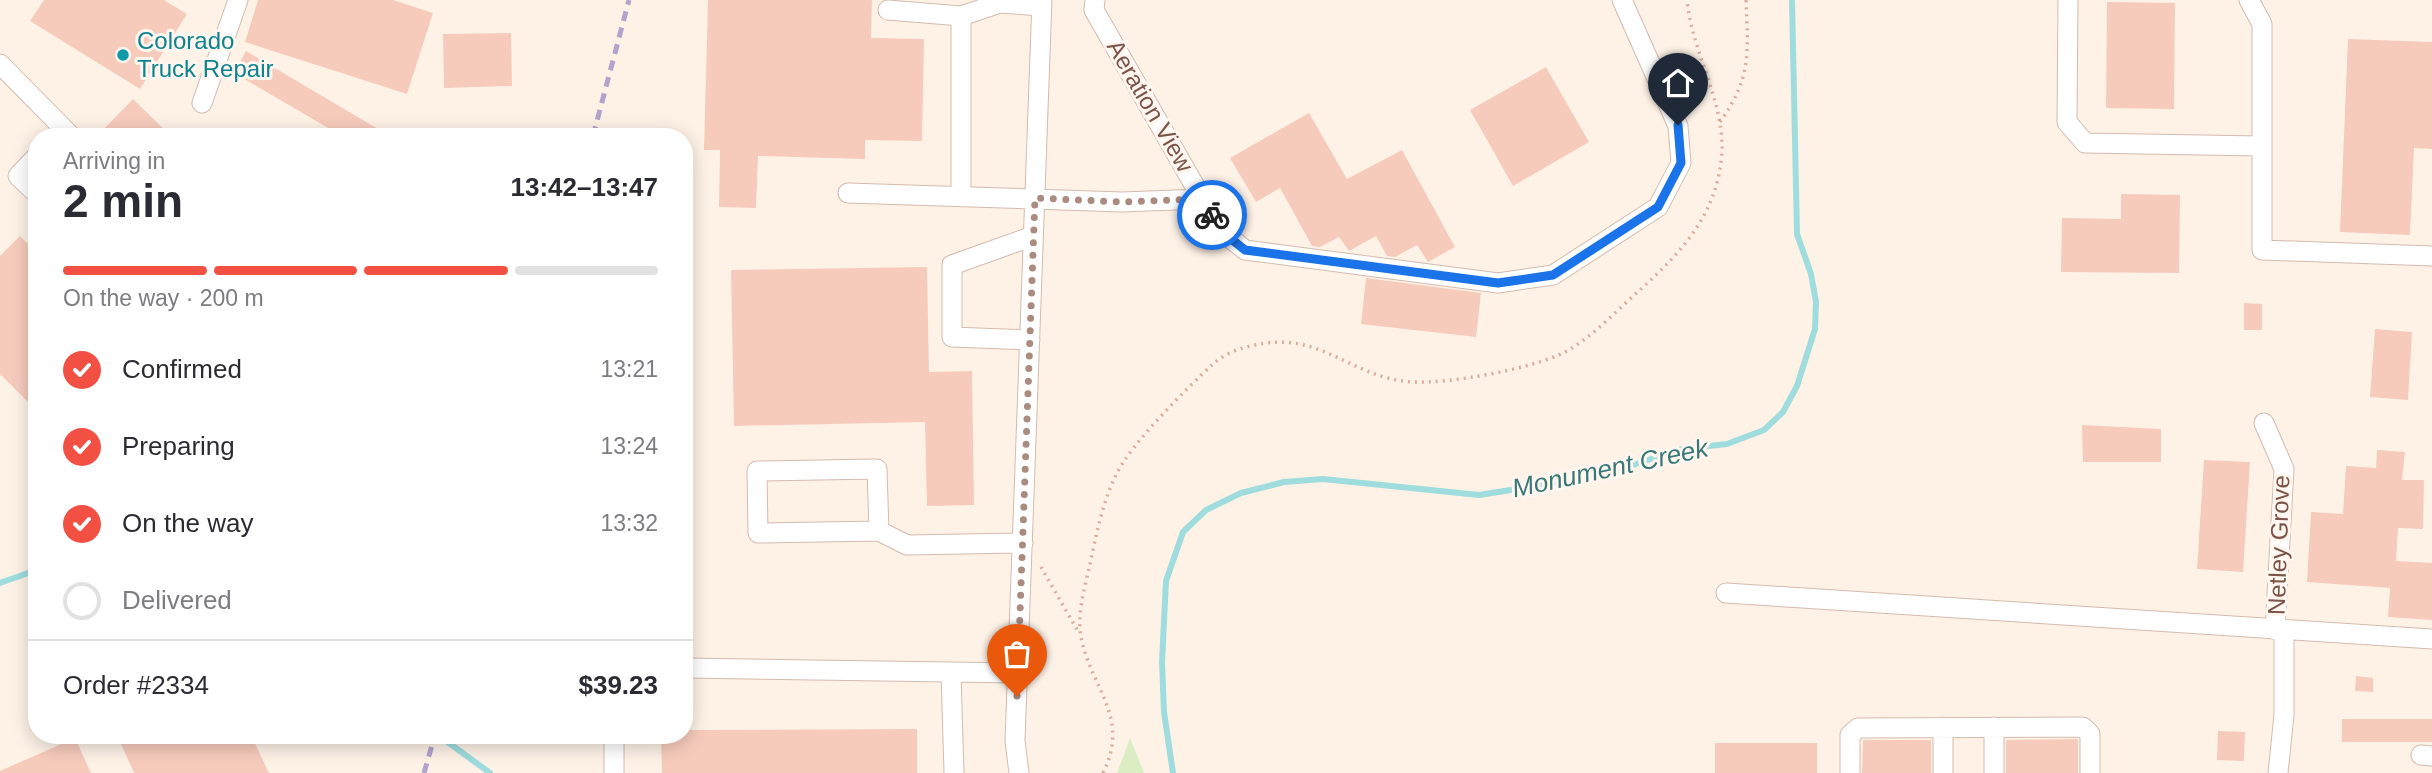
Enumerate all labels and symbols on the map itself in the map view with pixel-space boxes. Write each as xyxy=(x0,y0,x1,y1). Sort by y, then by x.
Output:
place label: Colorado Truck Repair xyxy=(137,27,273,82)
street label: Aeration View xyxy=(1102,35,1199,177)
marker: Colorado Truck Repair xyxy=(115,47,131,63)
pin xyxy=(1648,53,1708,125)
courier xyxy=(1177,180,1247,250)
water label: Monument Creek xyxy=(1509,432,1713,503)
street label: Netley Grove xyxy=(2263,475,2294,615)
pin xyxy=(987,624,1047,696)

